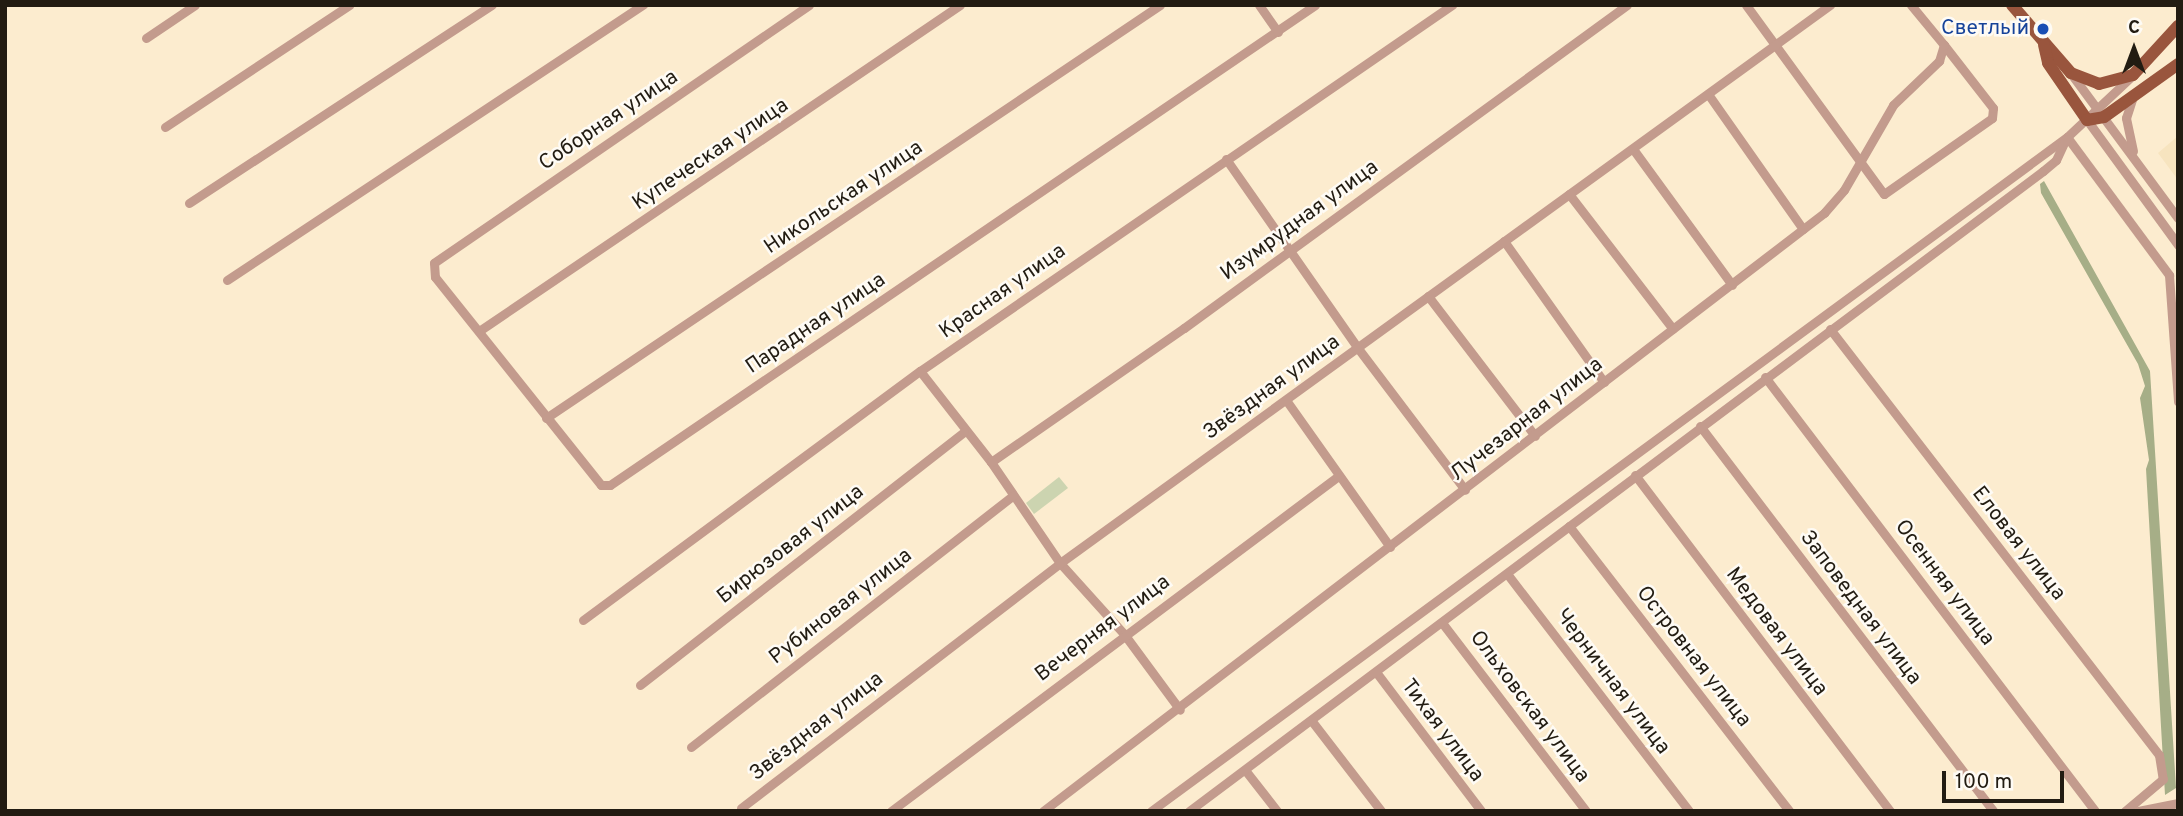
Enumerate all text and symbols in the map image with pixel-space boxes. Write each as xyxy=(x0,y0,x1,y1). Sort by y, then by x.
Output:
north arrow xyxy=(2099,14,2169,84)
place label: Светлый xyxy=(1941,16,2029,42)
text: С xyxy=(2128,16,2140,40)
marker: Светлый xyxy=(2035,21,2051,37)
street label: Соборная улица xyxy=(535,65,683,177)
street label: Купеческая улица xyxy=(628,93,794,217)
street label: Никольская улица xyxy=(760,136,928,260)
street label: Изумрудная улица xyxy=(1216,155,1384,287)
street label: Красная улица xyxy=(935,239,1071,345)
street label: Парадная улица xyxy=(741,268,891,380)
street label: Звёздная улица xyxy=(1199,330,1345,446)
street label: Лучезарная улица xyxy=(1446,353,1608,487)
street label: Бирюзовая улица xyxy=(713,480,869,610)
street label: Еловая улица xyxy=(1966,482,2070,606)
street label: Осенняя улица xyxy=(1889,515,1999,651)
street label: Заповедная улица xyxy=(1794,526,1926,690)
street label: Рубиновая улица xyxy=(765,544,917,670)
street label: Медовая улица xyxy=(1720,563,1832,701)
street label: Вечерняя улица xyxy=(1031,570,1175,688)
street label: Островная улица xyxy=(1630,582,1756,732)
street label: Черничная улица xyxy=(1549,604,1675,760)
street label: Ольховская улица xyxy=(1464,626,1594,788)
street label: Звёздная улица xyxy=(745,667,889,787)
street label: Тихая улица xyxy=(1395,675,1489,787)
scale bar xyxy=(1945,756,2068,800)
text: 100 m xyxy=(1955,769,2012,796)

